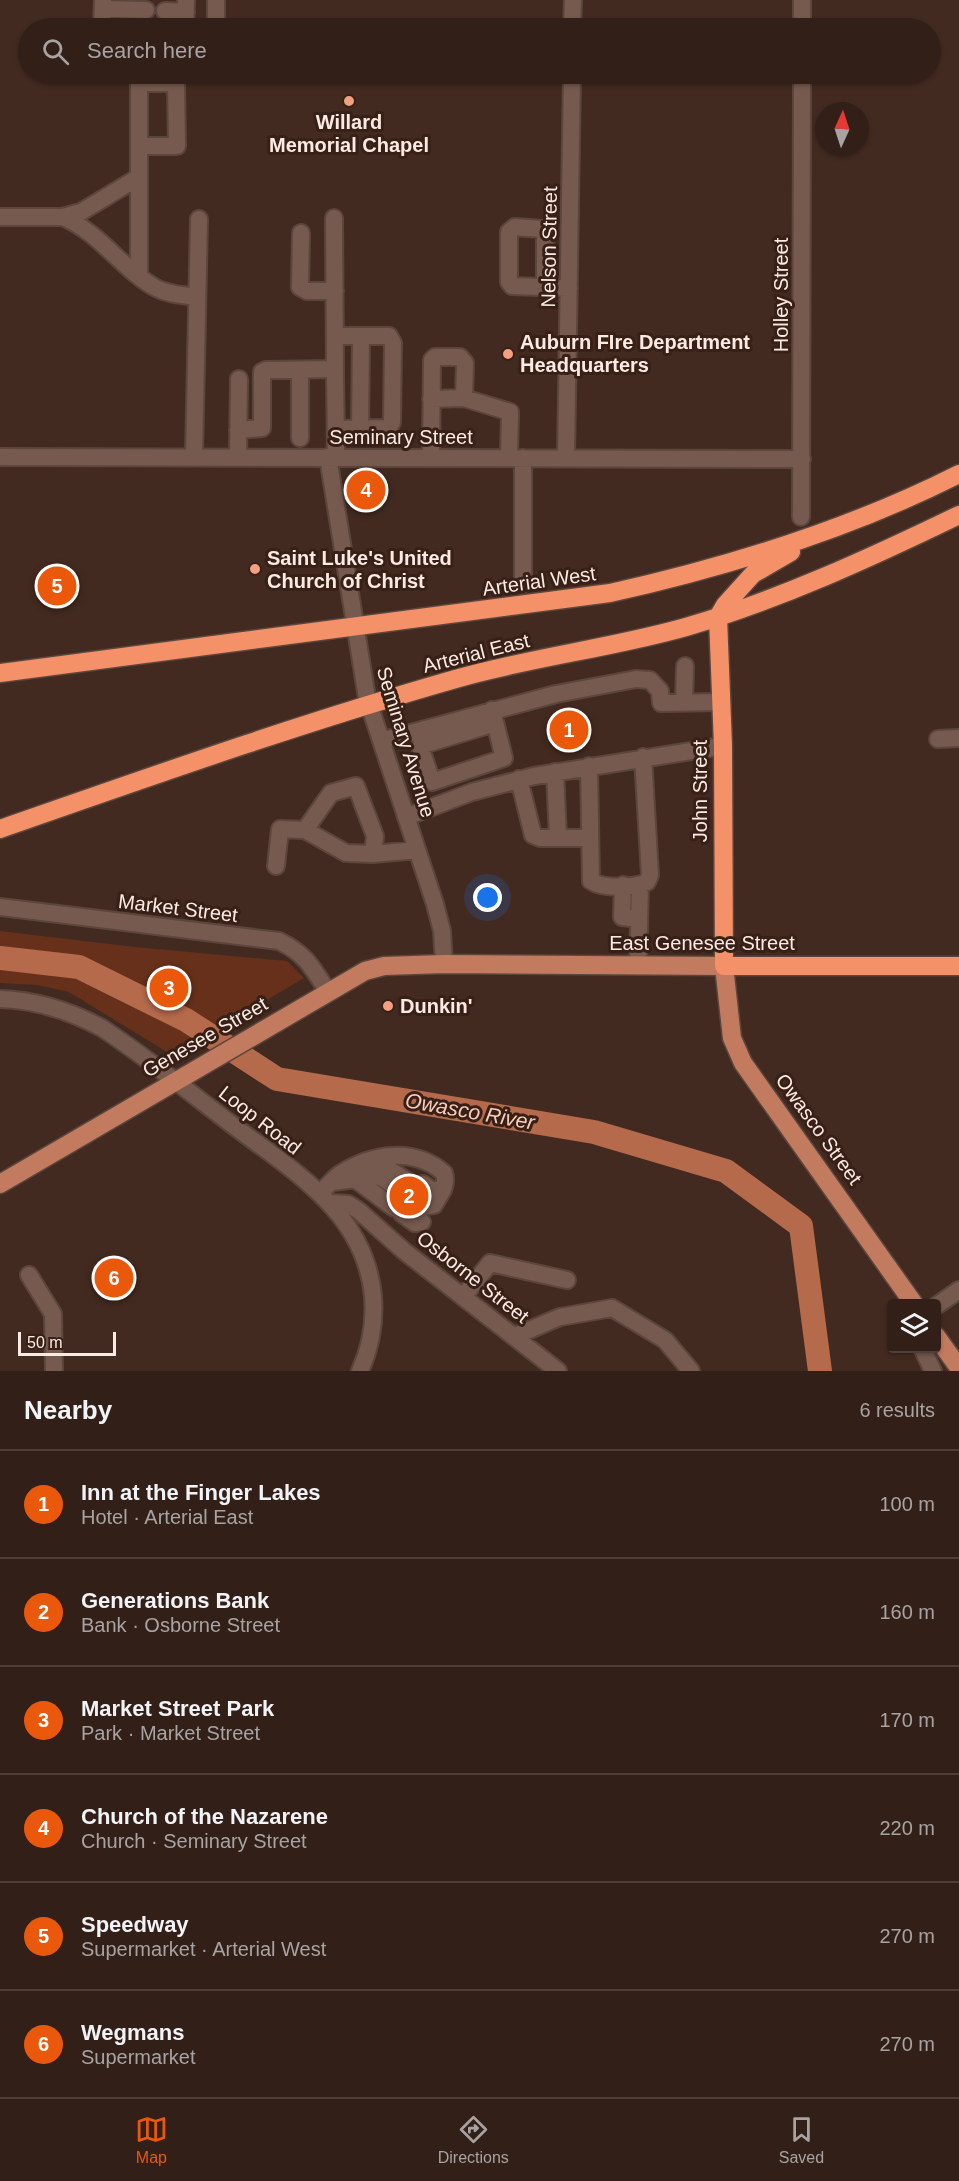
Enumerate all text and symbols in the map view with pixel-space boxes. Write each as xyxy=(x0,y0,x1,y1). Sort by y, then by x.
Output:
search box xyxy=(18,18,941,84)
icon: search xyxy=(39,35,72,68)
text: Search here xyxy=(87,38,207,63)
marker: Willard Memorial Chapel xyxy=(342,94,356,108)
north arrow xyxy=(815,102,869,156)
place label: Willard Memorial Chapel xyxy=(269,111,429,156)
street label: Nelson Street xyxy=(537,186,561,308)
street label: Holley Street xyxy=(770,237,792,352)
place label: Auburn FIre Department Headquarters xyxy=(520,331,750,376)
marker: Auburn FIre Department Headquarters xyxy=(501,347,515,361)
street label: Seminary Street xyxy=(329,426,473,448)
pin: 4 xyxy=(346,468,386,512)
place label: Saint Luke's United Church of Christ xyxy=(267,547,452,592)
marker: Saint Luke's United Church of Christ xyxy=(248,562,262,576)
street label: Arterial West xyxy=(481,562,597,600)
pin: 5 xyxy=(38,564,76,608)
street label: Arterial East xyxy=(420,629,532,677)
street label: Seminary Avenue xyxy=(373,664,439,820)
pin: 1 xyxy=(550,708,588,752)
street label: John Street xyxy=(689,739,711,842)
your location xyxy=(473,883,502,912)
street label: Market Street xyxy=(117,890,239,926)
street label: East Genesee Street xyxy=(609,932,795,954)
pin: 3 xyxy=(150,966,188,1010)
street label: Genesee Street xyxy=(139,992,272,1082)
place label: Dunkin' xyxy=(400,995,473,1017)
marker: Dunkin' xyxy=(381,999,395,1013)
street label: Owasco Street xyxy=(772,1069,867,1189)
street label: Loop Road xyxy=(215,1081,305,1159)
water label: Owasco River xyxy=(404,1088,537,1134)
pin: 2 xyxy=(390,1174,428,1218)
street label: Osborne Street xyxy=(413,1227,534,1328)
pin: 6 xyxy=(94,1256,134,1300)
map controls xyxy=(887,1299,941,1353)
button: layers xyxy=(887,1299,941,1353)
scale bar xyxy=(18,1329,116,1356)
text: 50 m xyxy=(27,1334,63,1351)
text: Nearby xyxy=(24,1395,112,1425)
text: 6 results xyxy=(859,1399,935,1421)
text: Inn at the Finger Lakes xyxy=(81,1480,321,1505)
text: 1 xyxy=(38,1493,49,1515)
text: 100 m xyxy=(879,1493,935,1515)
text: Hotel · Arterial East xyxy=(81,1506,253,1528)
text: Generations Bank xyxy=(81,1588,269,1613)
text: 2 xyxy=(38,1601,49,1623)
text: 160 m xyxy=(879,1601,935,1623)
text: Bank · Osborne Street xyxy=(81,1614,280,1636)
text: Market Street Park xyxy=(81,1696,274,1721)
text: 3 xyxy=(38,1709,49,1731)
text: 170 m xyxy=(879,1709,935,1731)
text: Park · Market Street xyxy=(81,1722,260,1744)
text: Church of the Nazarene xyxy=(81,1804,328,1829)
text: 4 xyxy=(38,1817,49,1839)
text: 220 m xyxy=(879,1817,935,1839)
text: Church · Seminary Street xyxy=(81,1830,307,1852)
text: Speedway xyxy=(81,1912,189,1937)
text: 5 xyxy=(38,1925,49,1947)
text: 270 m xyxy=(879,1925,935,1947)
text: Supermarket · Arterial West xyxy=(81,1938,326,1960)
text: Wegmans xyxy=(81,2020,185,2045)
text: 6 xyxy=(38,2033,49,2055)
text: 270 m xyxy=(879,2033,935,2055)
text: Supermarket xyxy=(81,2046,196,2068)
tab: Map xyxy=(135,2113,168,2167)
tab: Directions xyxy=(438,2113,509,2167)
tab: Saved xyxy=(779,2113,824,2167)

